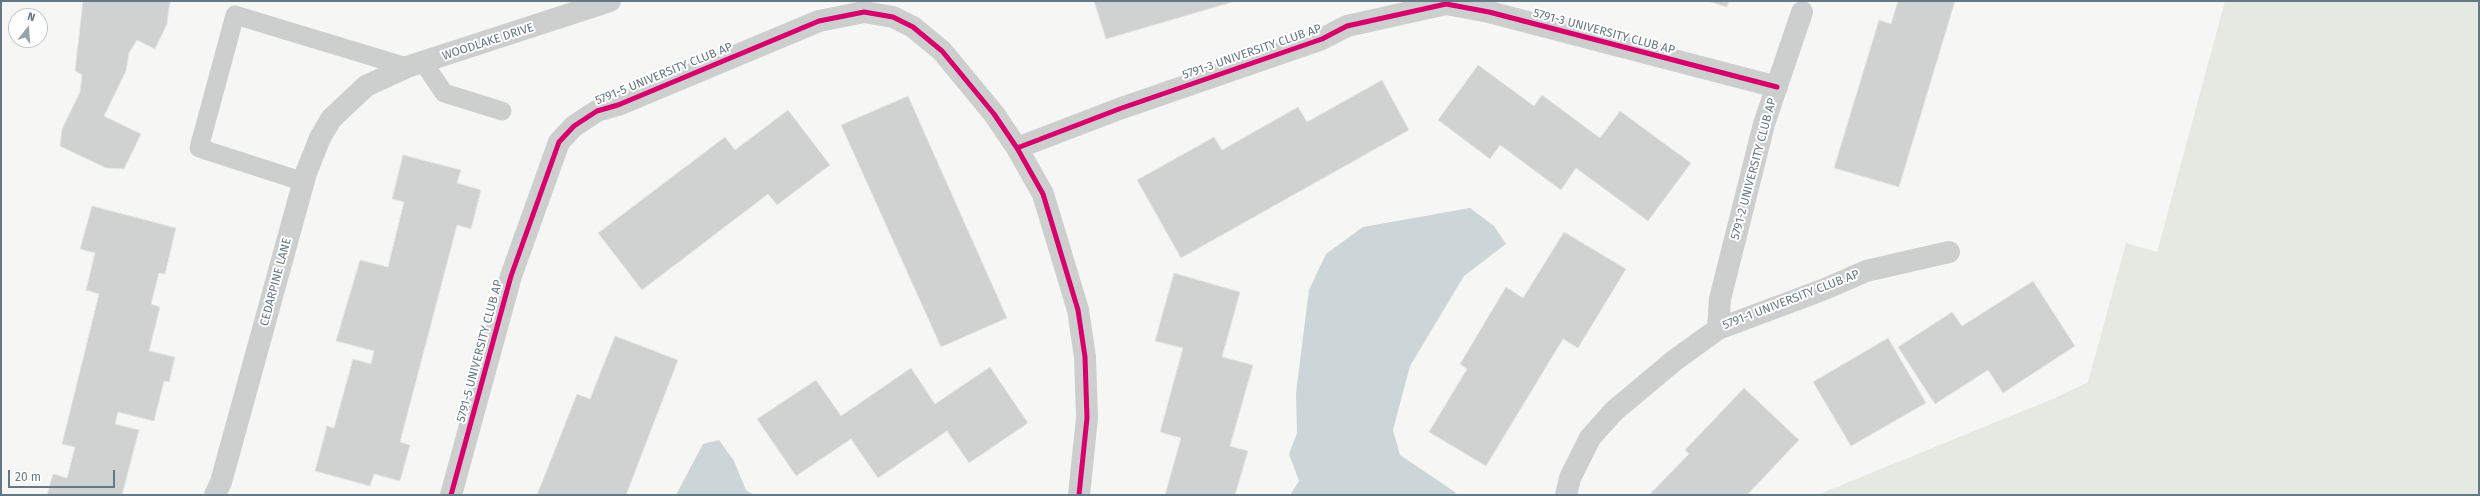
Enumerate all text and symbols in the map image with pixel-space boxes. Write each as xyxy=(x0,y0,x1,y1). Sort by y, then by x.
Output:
street label: 5791-3 UNIVERSITY CLUB AP xyxy=(1532,6,1676,58)
north arrow xyxy=(8,8,48,48)
text: N xyxy=(26,10,37,24)
street label: WOODLAKE DRIVE xyxy=(440,20,536,64)
street label: 5791-3 UNIVERSITY CLUB AP xyxy=(1181,21,1323,83)
street label: 5791-5 UNIVERSITY CLUB AP xyxy=(593,40,735,108)
street label: 5791-2 UNIVERSITY CLUB AP xyxy=(1728,97,1780,241)
street label: CEDARPINE LANE xyxy=(257,236,295,328)
street label: 5791-1 UNIVERSITY CLUB AP xyxy=(1721,267,1861,333)
street label: 5791-5 UNIVERSITY CLUB AP xyxy=(454,278,506,424)
scale bar xyxy=(10,462,117,488)
text: 20 m xyxy=(15,470,41,484)

